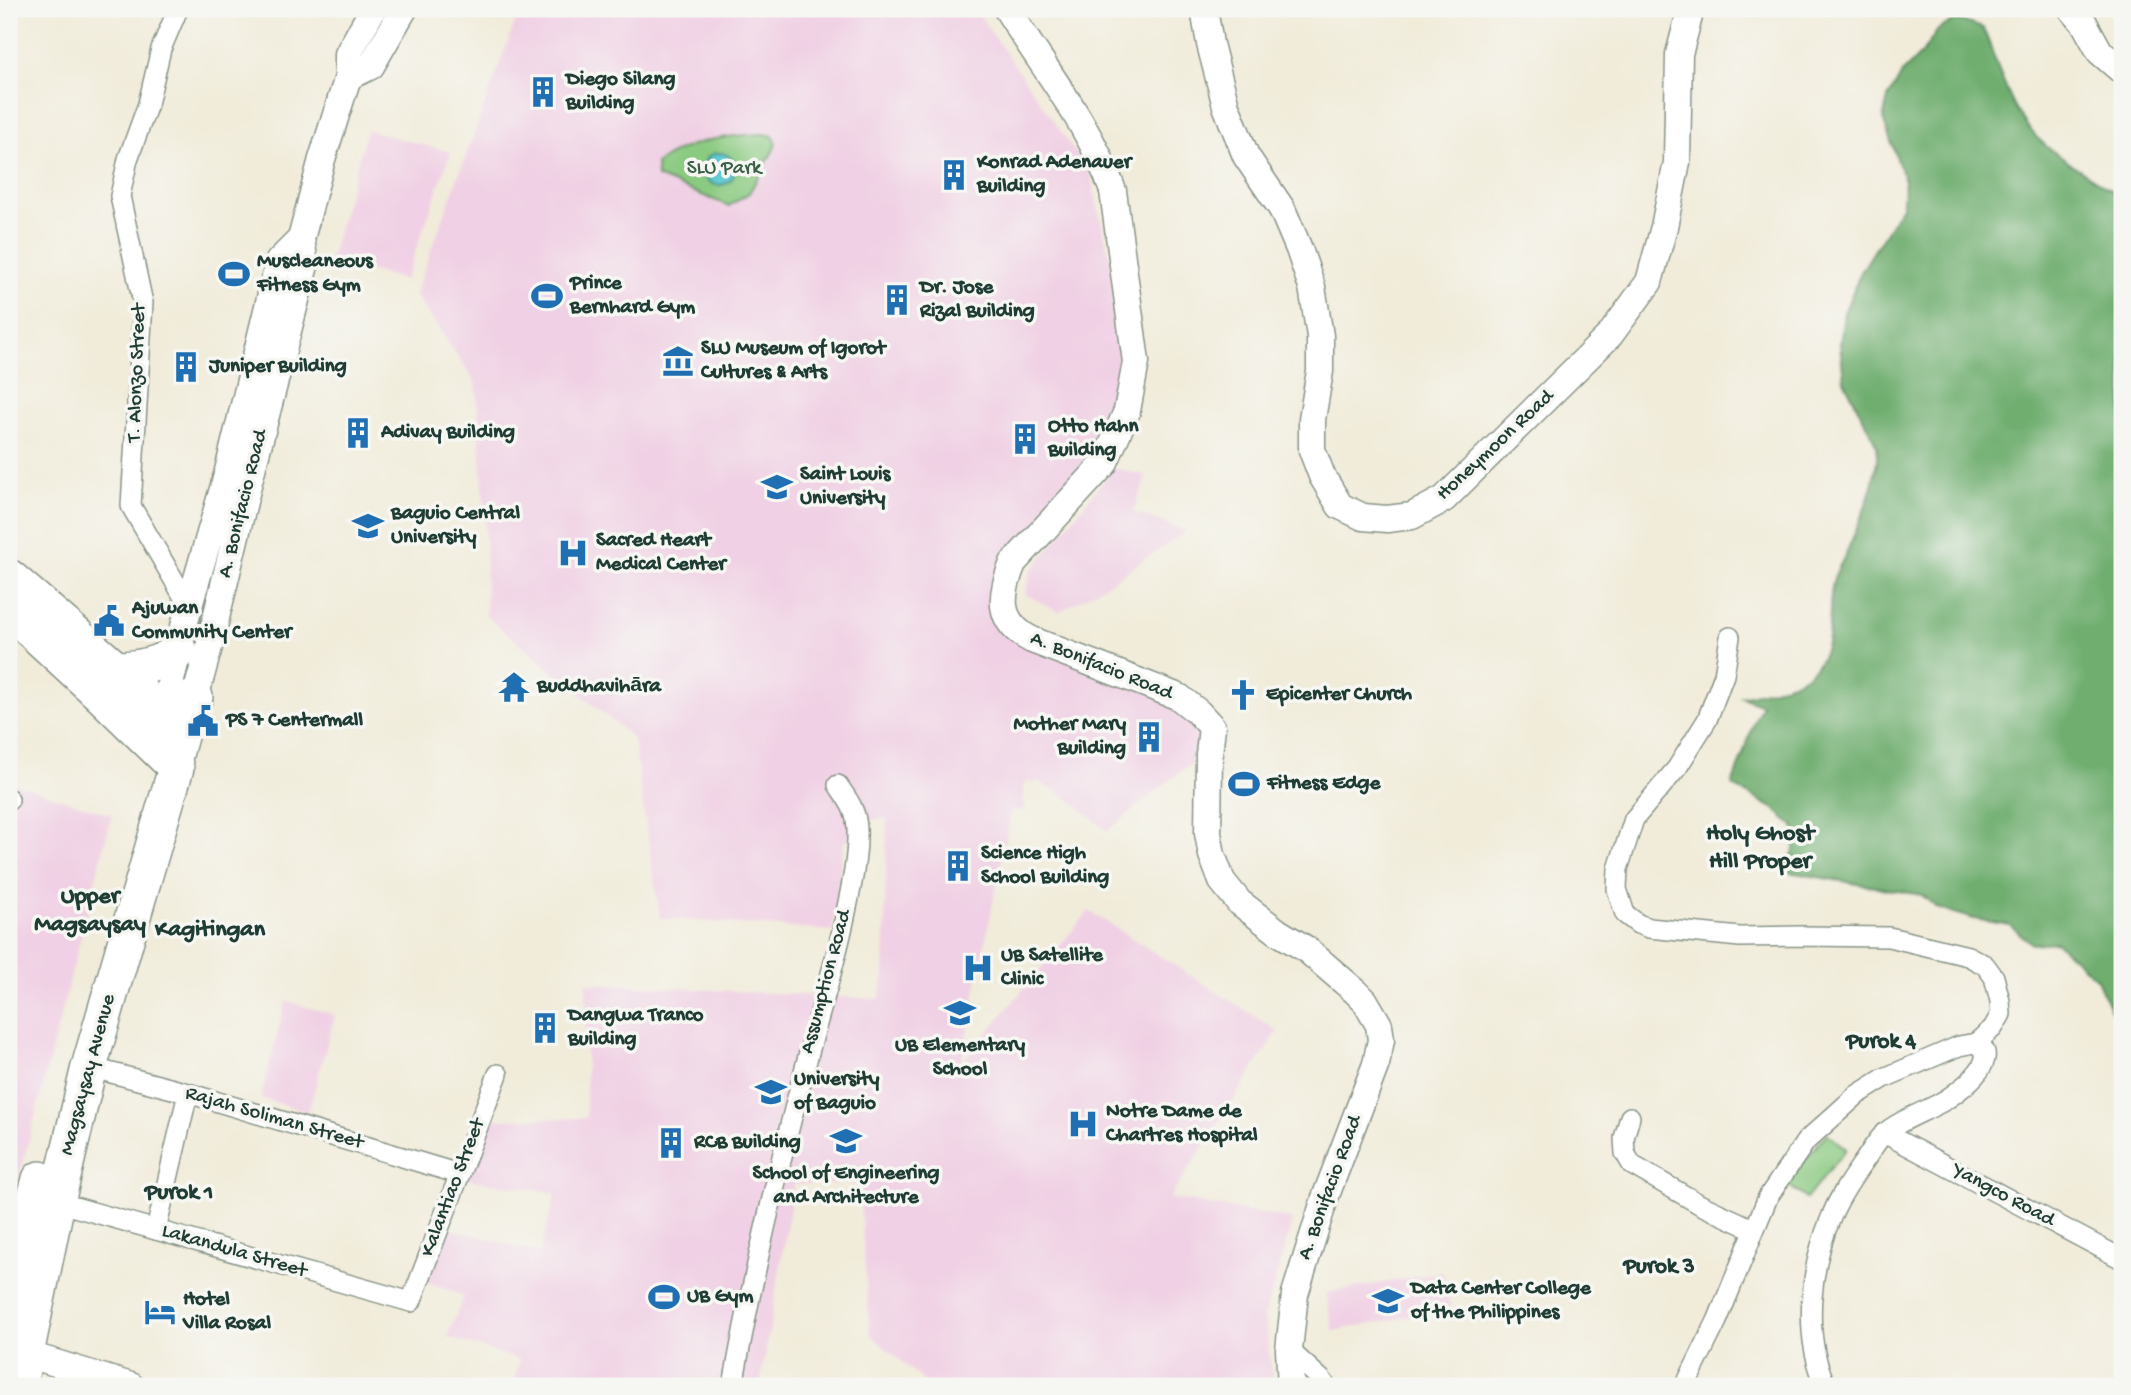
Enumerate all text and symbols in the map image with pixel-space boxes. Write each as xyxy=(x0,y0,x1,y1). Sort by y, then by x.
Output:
place label: Diego Silang Building xyxy=(564,68,675,117)
building icon: Diego Silang Building xyxy=(526,75,560,109)
place label: Konrad Adenauer Building xyxy=(976,151,1134,200)
park label: SLU Park xyxy=(687,157,764,182)
building icon: Konrad Adenauer Building xyxy=(937,158,971,192)
place label: Muscleaneous Fitness Gym xyxy=(256,250,374,299)
sports icon: Muscleaneous Fitness Gym xyxy=(217,257,251,291)
place label: Prince Bernhard Gym xyxy=(569,272,695,321)
place label: Dr. Jose Rizal Building xyxy=(918,276,1035,325)
sports icon: Prince Bernhard Gym xyxy=(530,279,564,313)
building icon: Dr. Jose Rizal Building xyxy=(880,283,914,317)
street label: T. Alonzo Street xyxy=(123,301,153,444)
place label: SLU Museum of Igorot Cultures & Arts xyxy=(700,337,888,386)
museum icon: SLU Museum of Igorot Cultures & Arts xyxy=(661,344,695,378)
building icon: Juniper Building xyxy=(169,350,203,384)
place label: Juniper Building xyxy=(208,355,347,380)
street label: Honeymoon Road xyxy=(1432,384,1561,507)
place label: Otto Hahn Building xyxy=(1047,415,1140,464)
building icon: Adivay Building xyxy=(341,416,375,450)
place label: Adivay Building xyxy=(380,421,515,446)
building icon: Otto Hahn Building xyxy=(1008,422,1042,456)
street label: A. Bonifacio Road xyxy=(214,426,275,581)
place label: Saint Louis University xyxy=(800,463,891,512)
school or university icon: Saint Louis University xyxy=(760,470,794,504)
place label: Baguio Central University xyxy=(390,502,520,551)
school or university icon: Baguio Central University xyxy=(351,509,385,543)
place label: Sacred Heart Medical Center xyxy=(596,529,728,578)
hospital icon: Sacred Heart Medical Center xyxy=(556,536,590,570)
place label: Ajuwan Community Center xyxy=(131,597,294,646)
public building icon: Ajuwan Community Center xyxy=(92,604,126,638)
street label: A. Bonifacio Road xyxy=(1026,627,1178,708)
temple icon: Buddhavihāra xyxy=(497,670,531,704)
place label: Buddhavihāra xyxy=(536,675,662,700)
church icon: Epicenter Church xyxy=(1226,678,1260,712)
place label: Epicenter Church xyxy=(1266,683,1413,708)
public building icon: PS 7 Centermall xyxy=(186,704,220,738)
place label: PS 7 Centermall xyxy=(225,709,363,734)
place label: Mother Mary Building xyxy=(1013,713,1127,762)
building icon: Mother Mary Building xyxy=(1132,720,1166,754)
sports icon: Fitness Edge xyxy=(1227,767,1261,801)
place label: Fitness Edge xyxy=(1266,772,1381,797)
district label: Holy Ghost Hill Proper xyxy=(1706,820,1816,877)
place label: Science High School Building xyxy=(981,842,1109,891)
building icon: Science High School Building xyxy=(941,849,975,883)
district label: Upper Magsaysay xyxy=(34,883,146,940)
street label: Assumption Road xyxy=(796,906,859,1057)
district label: Kagitingan xyxy=(154,916,266,945)
place label: UB Satellite Clinic xyxy=(1000,944,1104,993)
hospital icon: UB Satellite Clinic xyxy=(961,951,995,985)
street label: Magsaysay Avenue xyxy=(55,991,123,1158)
school or university icon: UB Elementary School xyxy=(943,996,977,1030)
place label: Dangwa Tranco Building xyxy=(566,1004,703,1053)
building icon: Dangwa Tranco Building xyxy=(528,1011,562,1045)
district label: Purok 4 xyxy=(1844,1029,1916,1056)
place label: UB Elementary School xyxy=(895,1034,1026,1083)
place label: University of Baguio xyxy=(793,1068,880,1117)
school or university icon: University of Baguio xyxy=(754,1075,788,1109)
street label: Rajah Soliman Street xyxy=(182,1082,368,1157)
place label: Notre Dame de Chartres Hospital xyxy=(1105,1100,1258,1149)
hospital icon: Notre Dame de Chartres Hospital xyxy=(1066,1107,1100,1141)
street label: A. Bonifacio Road xyxy=(1293,1111,1369,1264)
street label: Kalantiao Street xyxy=(416,1113,493,1261)
school or university icon: School of Engineering and Architecture xyxy=(829,1124,863,1158)
building icon: RCB Building xyxy=(654,1126,688,1160)
place label: RCB Building xyxy=(693,1131,801,1156)
street label: Yangco Road xyxy=(1946,1158,2060,1234)
place label: School of Engineering and Architecture xyxy=(753,1162,940,1211)
district label: Purok 1 xyxy=(143,1180,213,1207)
street label: Lakandula Street xyxy=(159,1219,312,1285)
district label: Purok 3 xyxy=(1621,1254,1695,1281)
place label: Data Center College of the Philippines xyxy=(1409,1277,1592,1326)
sports icon: UB Gym xyxy=(647,1280,681,1314)
school or university icon: Data Center College of the Philippines xyxy=(1371,1284,1405,1318)
place label: UB Gym xyxy=(687,1285,753,1310)
place label: Hotel Villa Rosal xyxy=(182,1288,271,1337)
hotel icon: Hotel Villa Rosal xyxy=(143,1295,177,1329)

